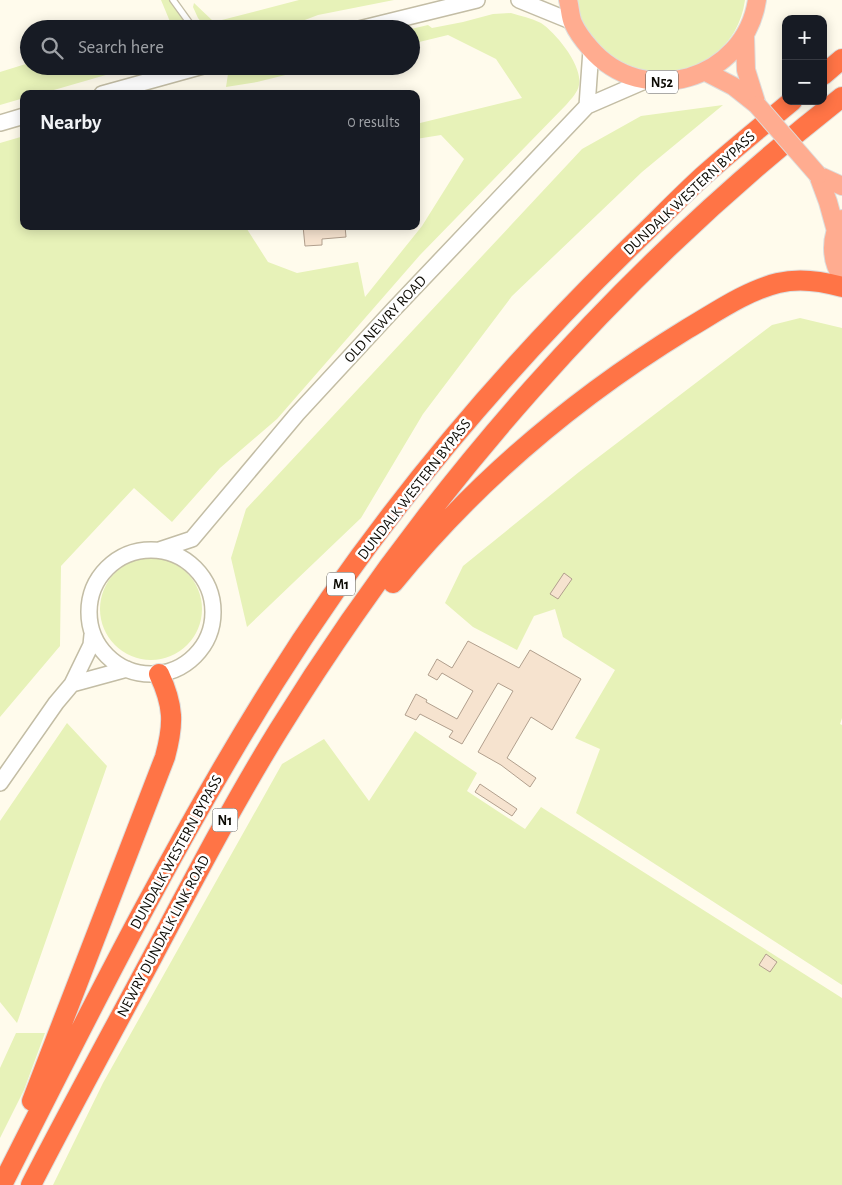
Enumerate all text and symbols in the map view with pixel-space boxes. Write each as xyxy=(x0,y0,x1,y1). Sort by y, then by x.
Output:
map controls xyxy=(782,15,827,105)
button: + xyxy=(782,15,827,60)
search box xyxy=(20,20,420,75)
icon: search xyxy=(38,34,66,62)
text: Search here xyxy=(78,38,164,57)
button: − xyxy=(782,60,827,105)
road number: N52 xyxy=(646,70,678,94)
text: Nearby xyxy=(40,112,101,133)
text: 0 results xyxy=(347,114,400,130)
street label: DUNDALK WESTERN BYPASS xyxy=(621,129,758,258)
street label: OLD NEWRY ROAD xyxy=(341,273,430,366)
street label: DUNDALK WESTERN BYPASS xyxy=(355,416,474,562)
road number: M1 xyxy=(327,572,355,596)
street label: DUNDALK WESTERN BYPASS xyxy=(128,773,225,932)
road number: N1 xyxy=(212,808,238,832)
street label: NEWRY DUNDALK LINK ROAD xyxy=(114,853,213,1019)

